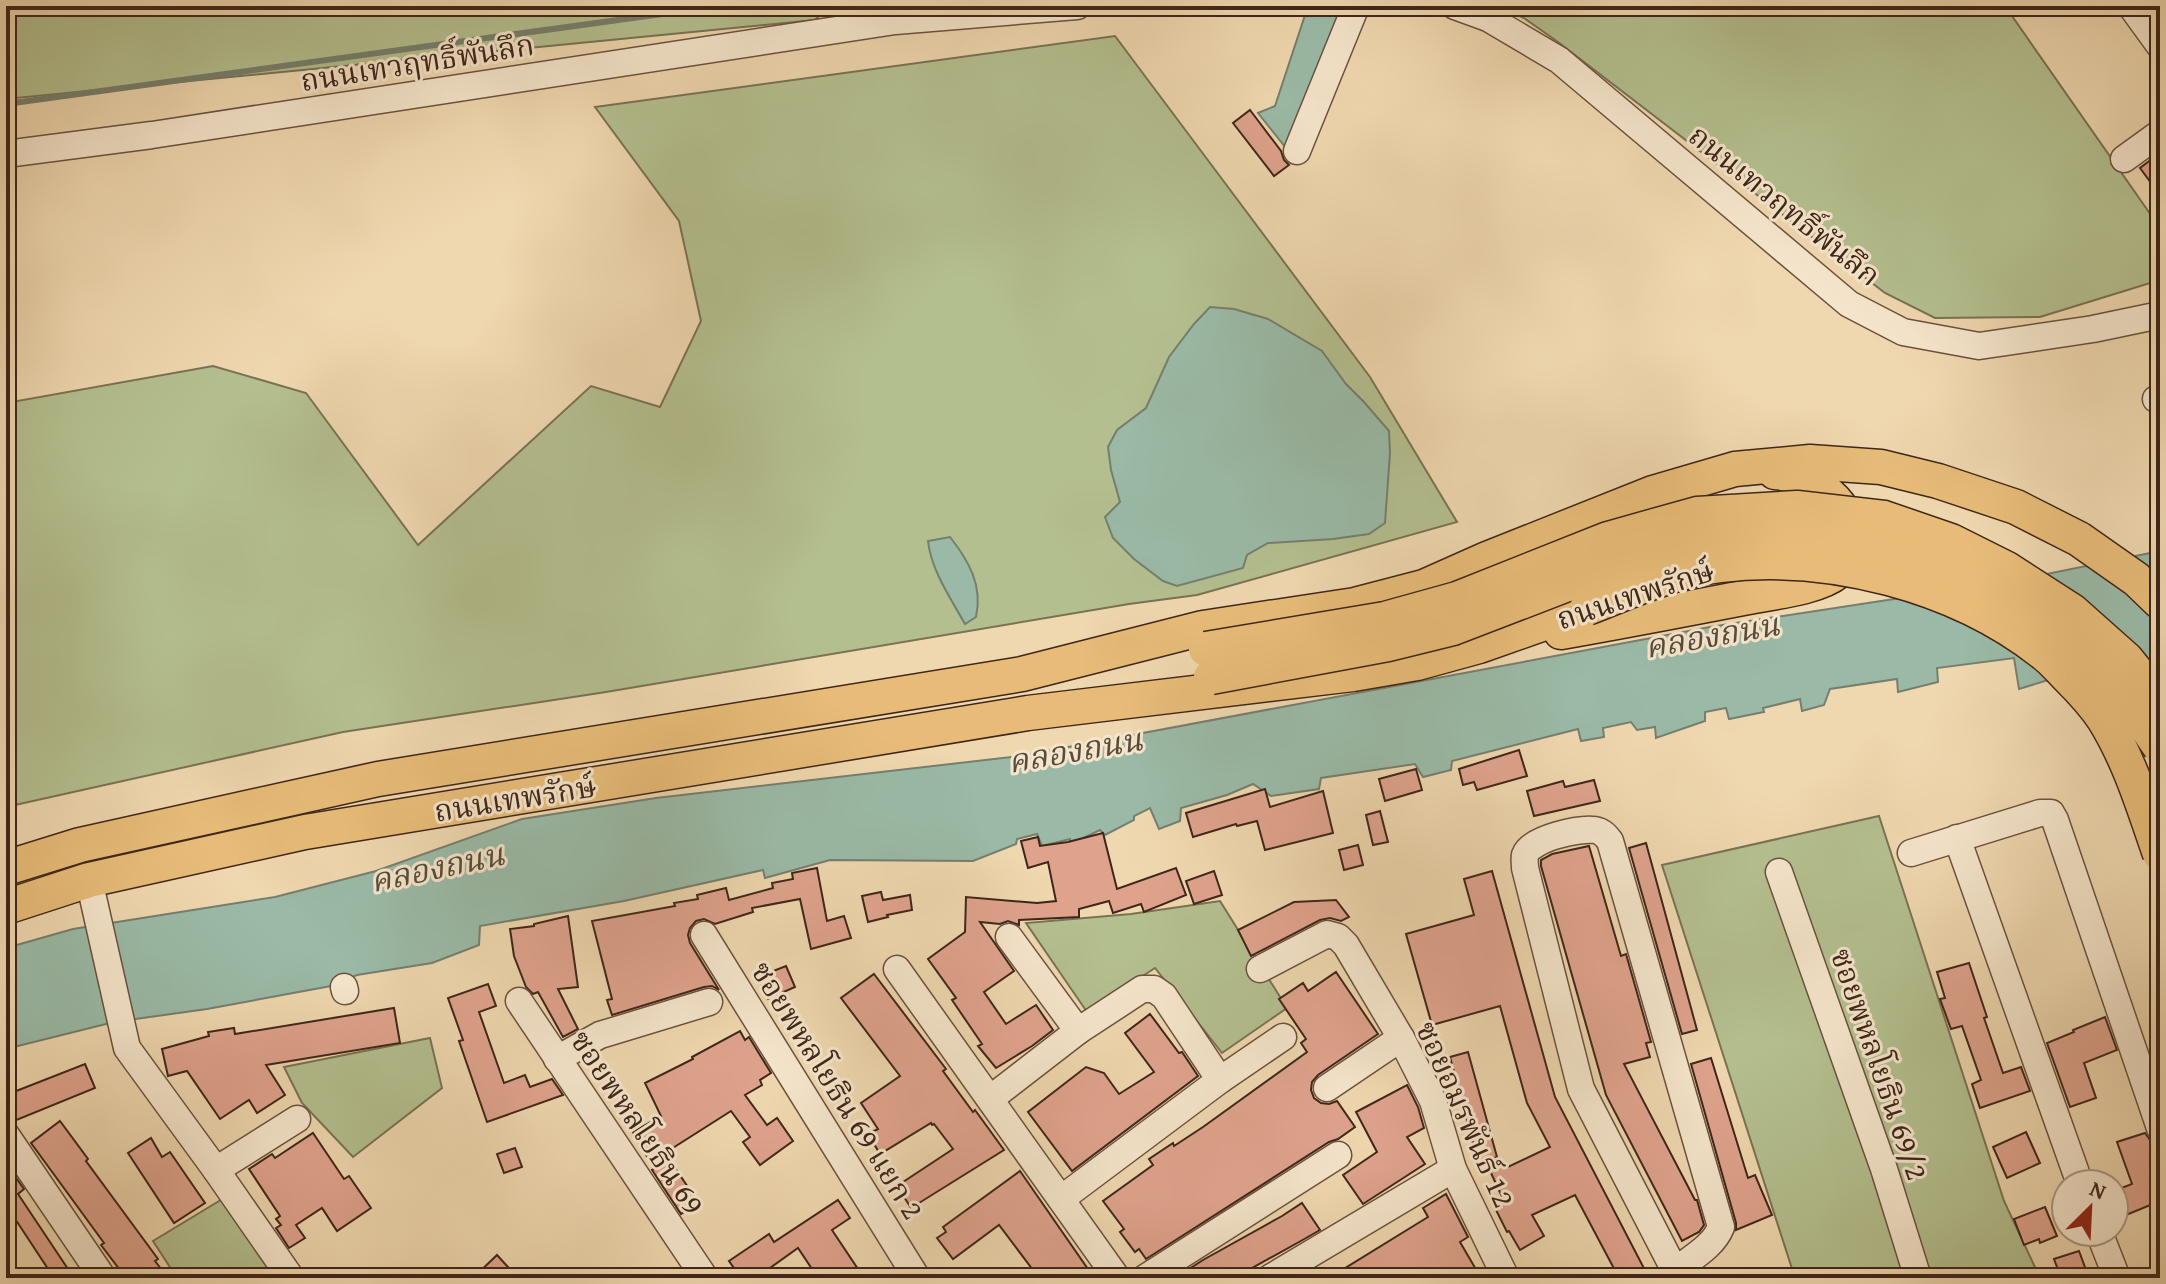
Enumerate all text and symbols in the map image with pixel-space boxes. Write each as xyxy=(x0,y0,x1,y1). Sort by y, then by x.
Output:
street label: ถนนเทวฤทธิ์พันลึก xyxy=(297,22,537,102)
street label: ถนนเทวฤทธิ์พันลึก xyxy=(1679,114,1891,296)
street label: ถนนเทพรักษ์ xyxy=(1551,548,1720,640)
water label: คลองถนน xyxy=(1641,600,1784,670)
water label: คลองถนน xyxy=(1004,715,1147,785)
street label: ถนนเทพรักษ์ xyxy=(431,763,599,832)
water label: คลองถนน xyxy=(366,830,509,904)
street label: ซอยพหลโยธิน 69/2 xyxy=(1820,942,1940,1186)
street label: ซอยพหลโยธิน 69 แยก 2 xyxy=(741,952,935,1228)
street label: ซอยอมรพันธ์ 12 xyxy=(1405,1014,1527,1214)
street label: ซอยพหลโยธิน 69 xyxy=(560,1021,716,1223)
north arrow xyxy=(2050,1168,2130,1248)
text: N xyxy=(2085,1172,2112,1207)

